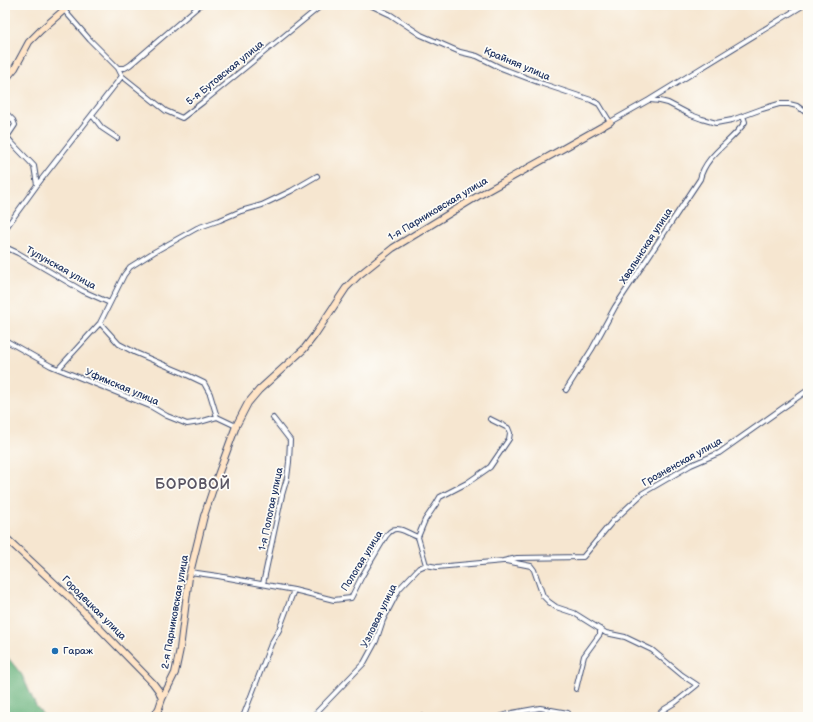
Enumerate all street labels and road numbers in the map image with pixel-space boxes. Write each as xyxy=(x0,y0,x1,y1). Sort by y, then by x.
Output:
street label: 5-я Бутовская улица xyxy=(184,38,266,108)
street label: Крайняя улица xyxy=(482,45,552,83)
street label: 1-я Парниковская улица xyxy=(386,175,490,243)
street label: Хвалынская улица xyxy=(617,206,675,286)
street label: Тулунская улица xyxy=(24,244,98,292)
street label: Уфимская улица xyxy=(83,366,161,408)
street label: Грозненская улица xyxy=(640,435,724,489)
street label: 1-я Пологая улица xyxy=(256,466,286,552)
street label: Пологая улица xyxy=(339,528,385,593)
street label: 2-я Парниковская улица xyxy=(159,554,191,670)
street label: Городецкая улица xyxy=(59,573,129,643)
street label: Узловая улица xyxy=(358,582,400,650)

